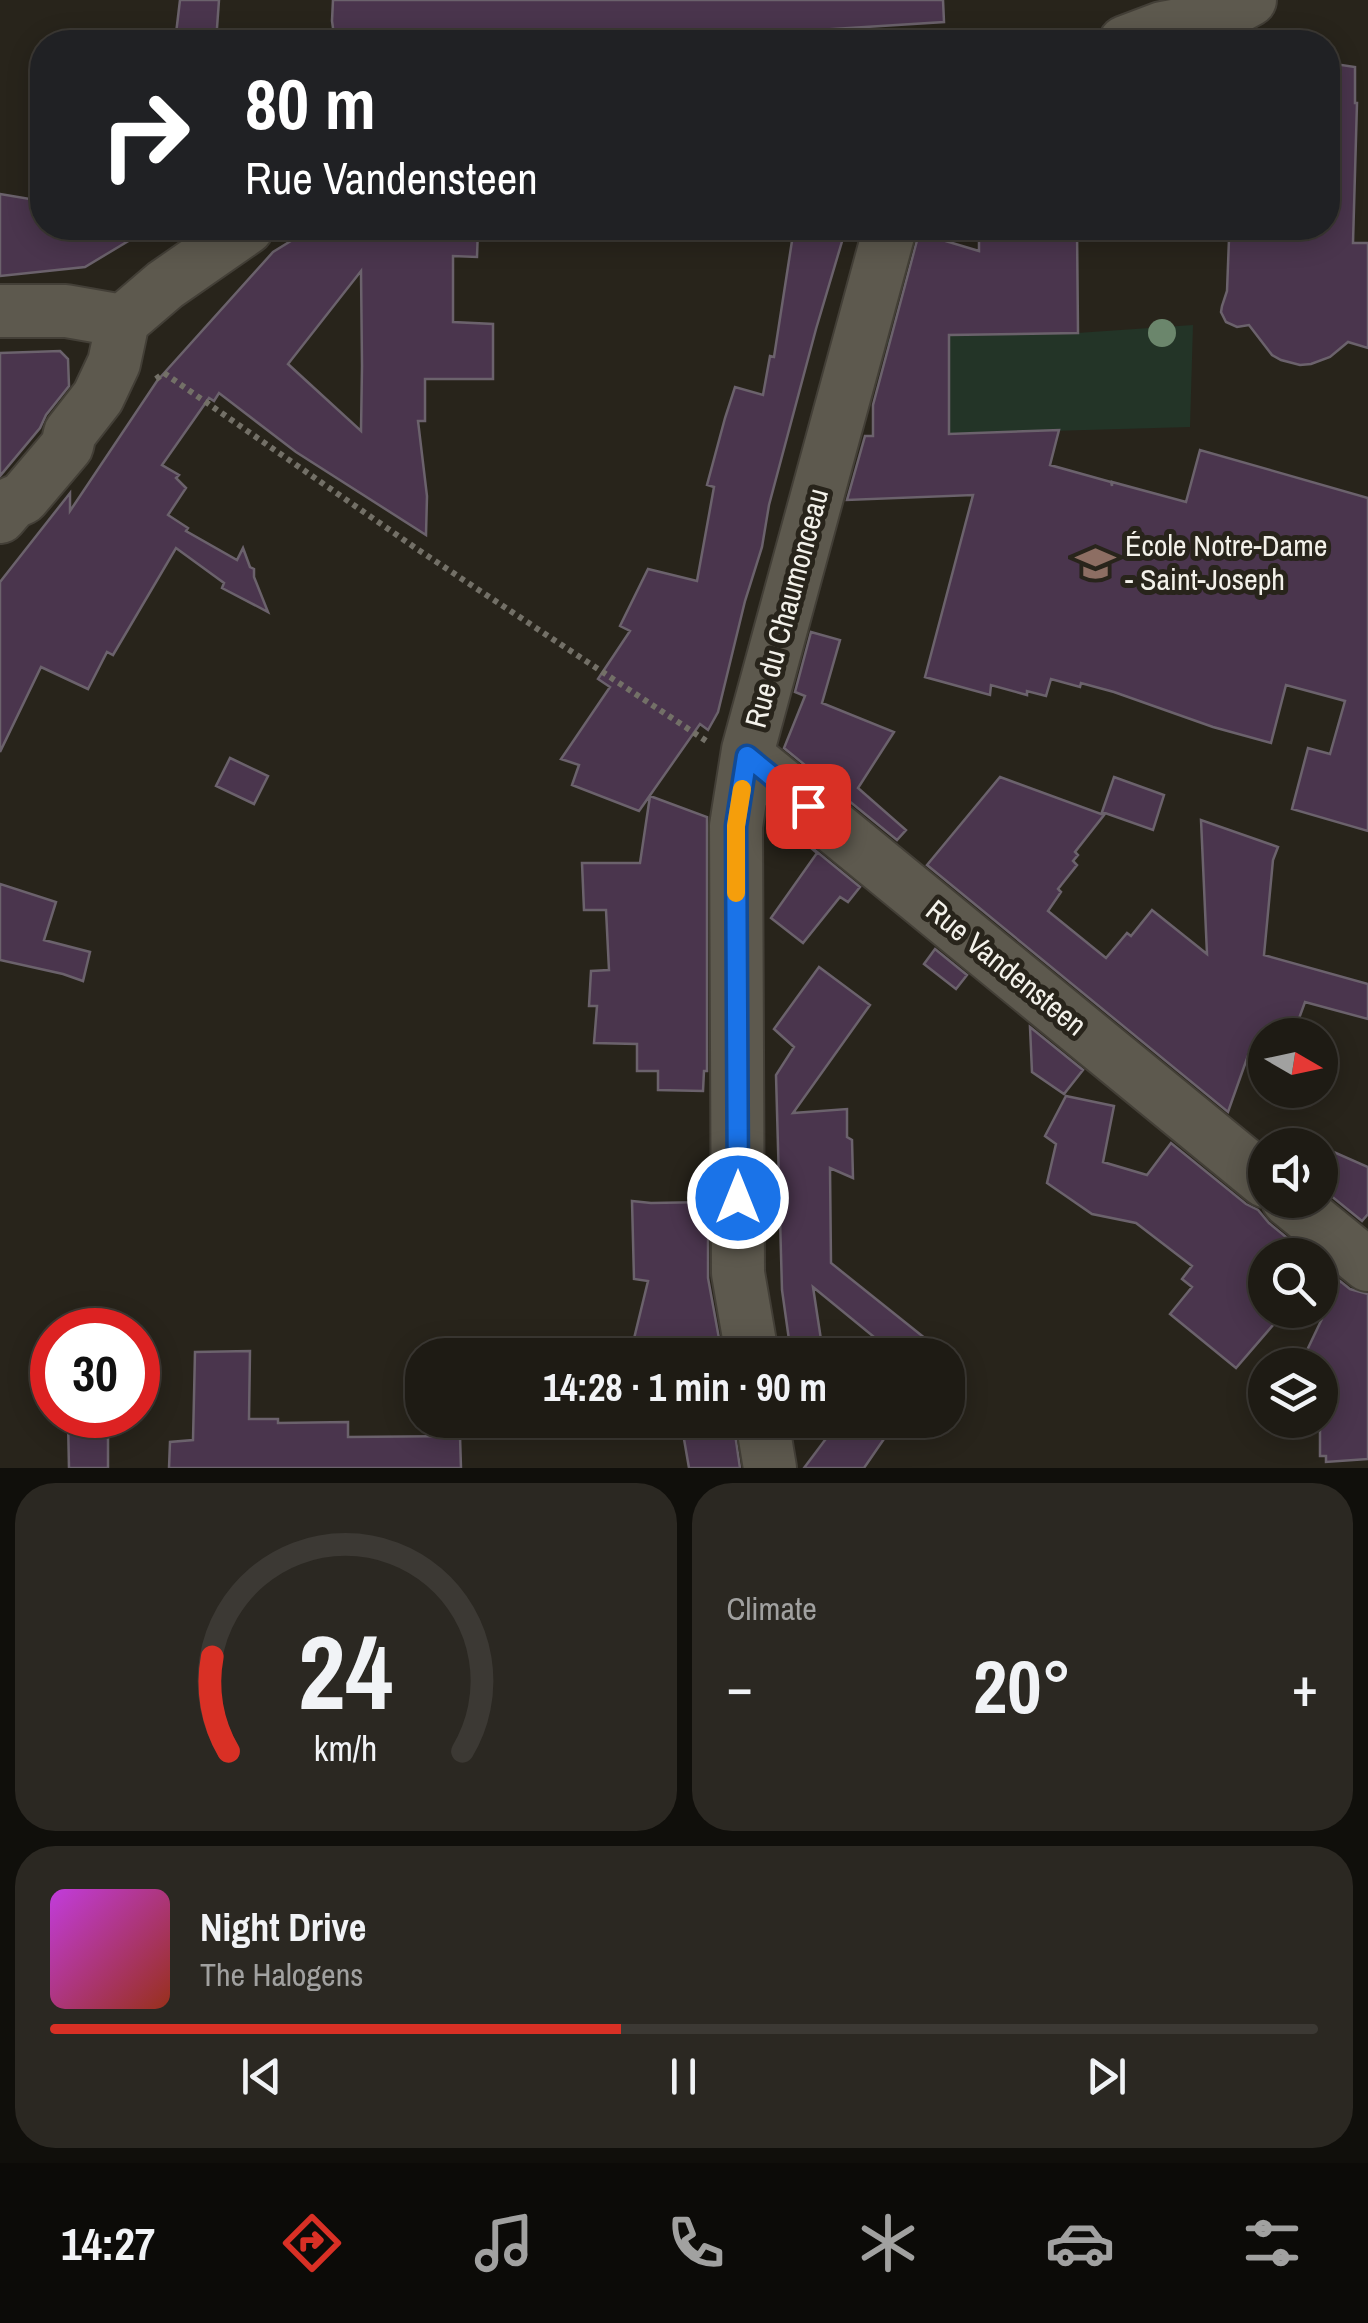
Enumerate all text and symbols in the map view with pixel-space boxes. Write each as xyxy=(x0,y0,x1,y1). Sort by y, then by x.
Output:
text: 80 m xyxy=(245,57,376,151)
icon: right xyxy=(80,70,210,200)
text: Rue Vandensteen xyxy=(245,147,538,208)
street label: Rue du Chaumonceau xyxy=(735,484,837,732)
place label: École Notre-Dame - Saint-Joseph xyxy=(1125,525,1327,599)
school or university icon: École Notre-Dame - Saint-Joseph xyxy=(1074,542,1116,584)
pin xyxy=(766,764,851,849)
icon: arrive xyxy=(781,779,836,834)
street label: Rue Vandensteen xyxy=(918,890,1095,1044)
north arrow xyxy=(1248,1018,1338,1108)
map controls xyxy=(1248,1018,1338,1438)
button: sound xyxy=(1248,1128,1338,1218)
position arrow xyxy=(686,1146,790,1250)
button: search xyxy=(1248,1238,1338,1328)
speed limit sign: 30 xyxy=(30,1308,160,1438)
button: layers xyxy=(1248,1348,1338,1438)
text: 14:28 · 1 min · 90 m xyxy=(543,1362,827,1413)
text: Climate xyxy=(727,1587,817,1630)
text: 24 xyxy=(298,1601,393,1741)
text: 20° xyxy=(973,1635,1071,1736)
text: − xyxy=(727,1649,753,1723)
text: + xyxy=(1292,1649,1318,1723)
text: km/h xyxy=(314,1724,378,1772)
text: Night Drive xyxy=(200,1902,366,1953)
text: The Halogens xyxy=(200,1953,363,1996)
icon: previous xyxy=(234,2049,289,2104)
icon: pause xyxy=(656,2049,711,2104)
icon: next xyxy=(1079,2049,1134,2104)
icon: directions xyxy=(277,2208,347,2278)
icon: music xyxy=(469,2208,539,2278)
icon: phone xyxy=(661,2208,731,2278)
icon: climate xyxy=(853,2208,923,2278)
icon: car xyxy=(1045,2208,1115,2278)
icon: filters xyxy=(1237,2208,1307,2278)
text: 14:27 xyxy=(61,2213,155,2274)

